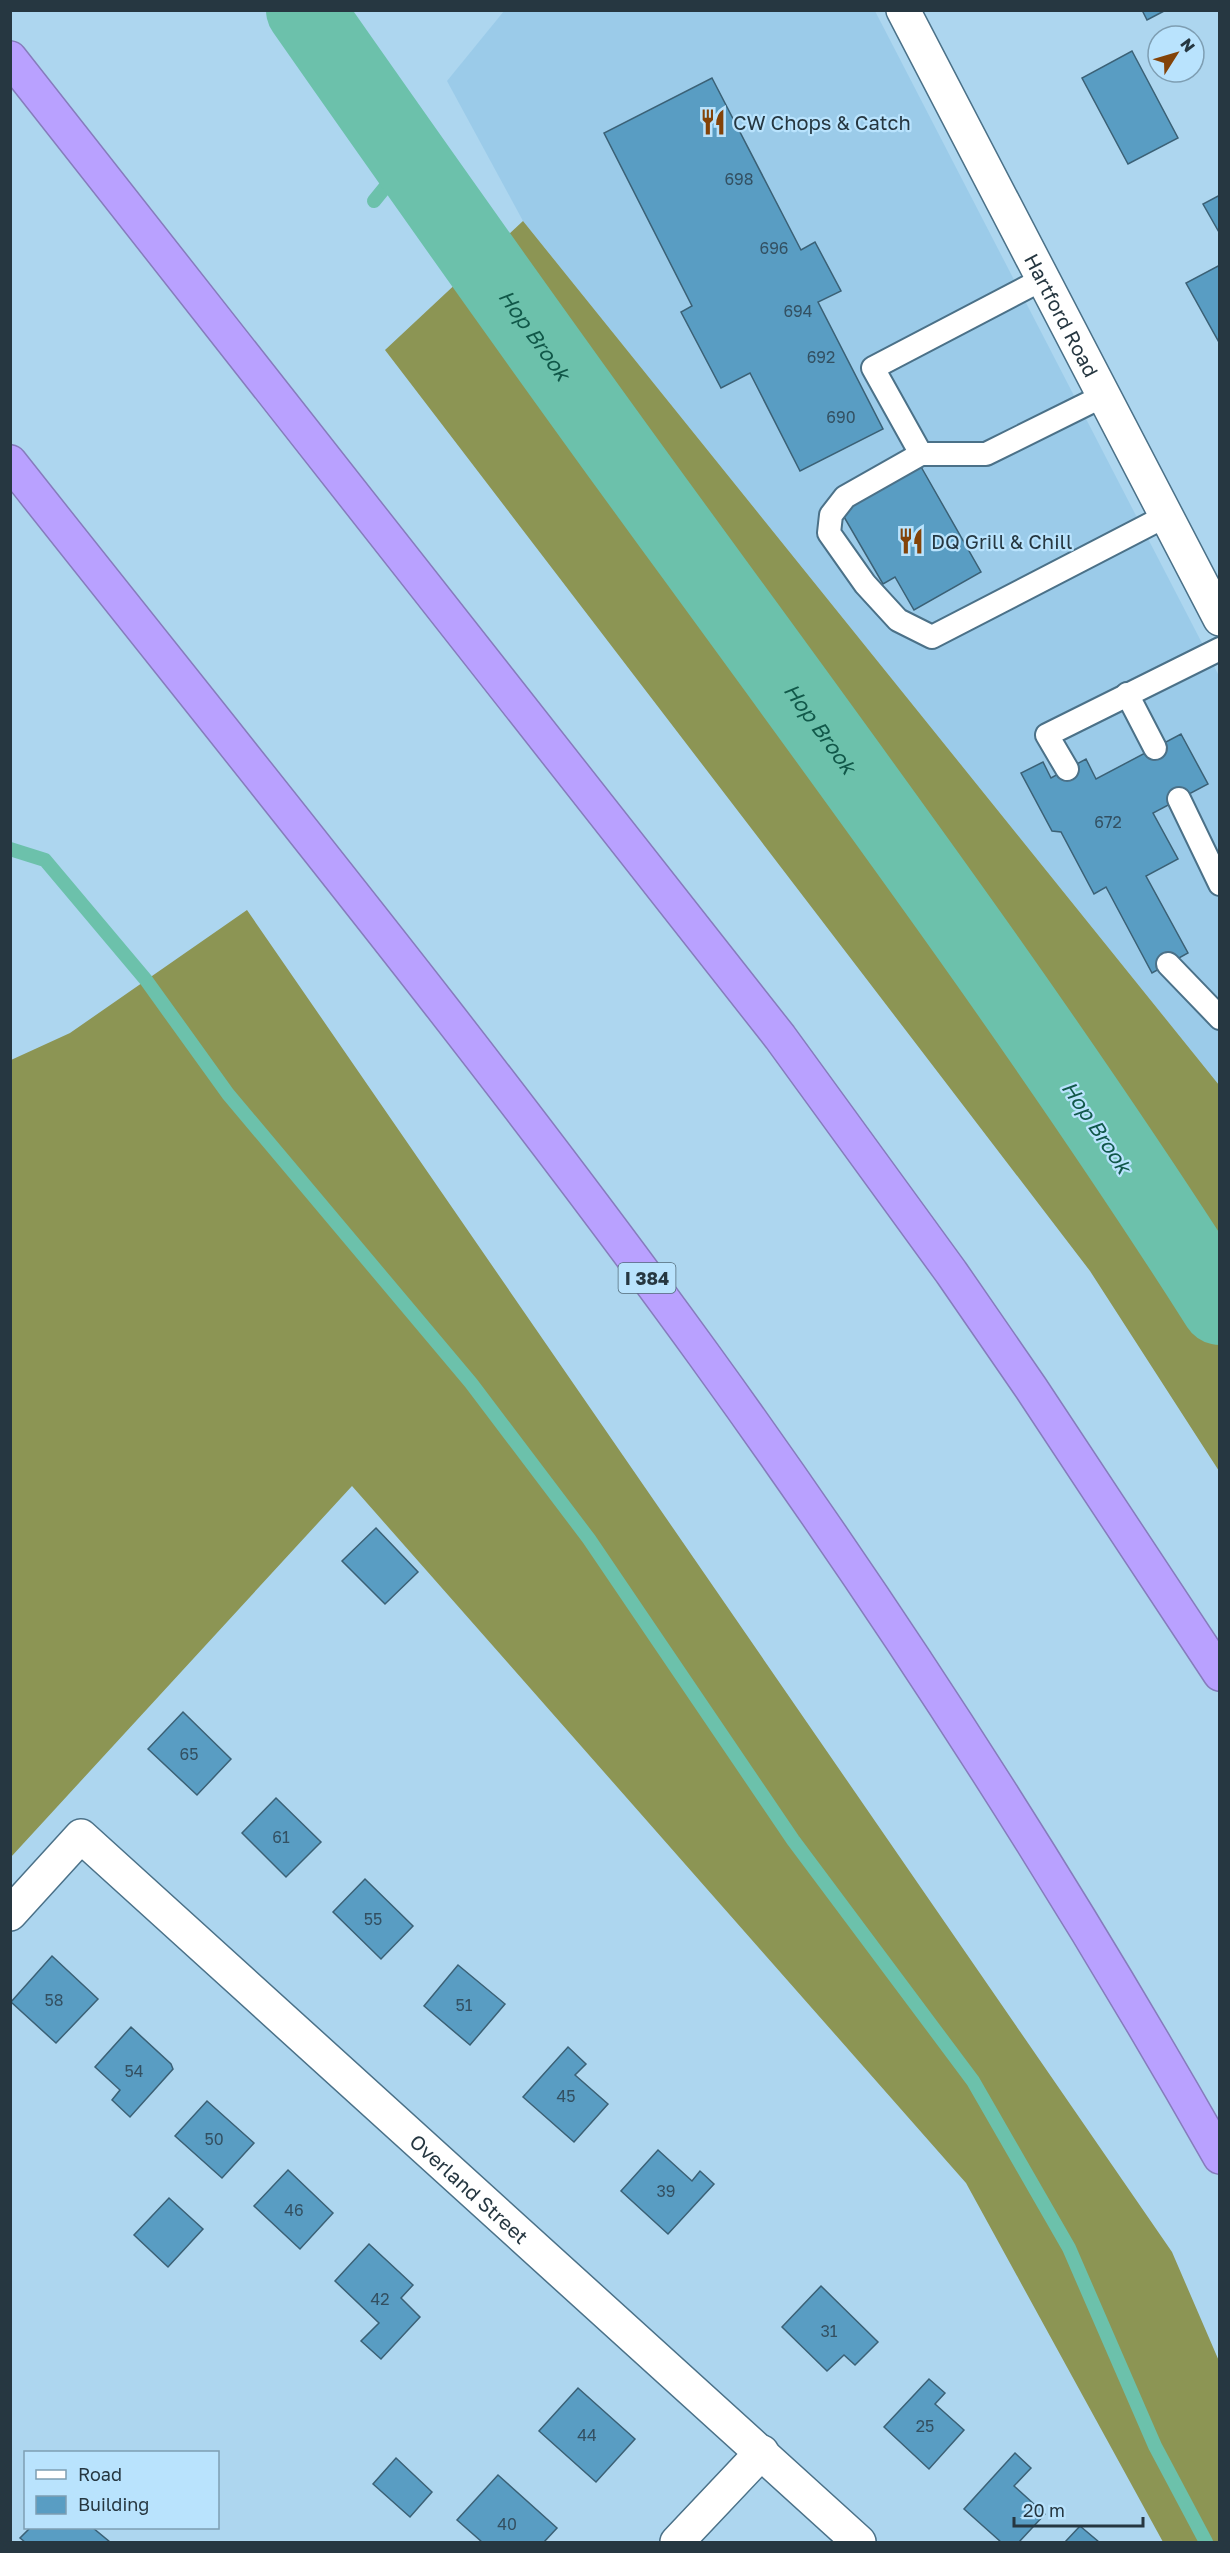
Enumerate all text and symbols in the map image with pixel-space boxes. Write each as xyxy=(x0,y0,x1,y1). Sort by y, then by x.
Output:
north arrow xyxy=(1146,24,1206,84)
text: N xyxy=(1176,34,1200,56)
restaurant icon: CW Chops & Catch xyxy=(698,107,728,137)
place label: CW Chops & Catch xyxy=(733,110,911,134)
house number: 698 xyxy=(724,169,754,189)
house number: 696 xyxy=(759,238,789,258)
street label: Hartford Road xyxy=(1020,249,1104,381)
water label: Hop Brook xyxy=(493,284,577,387)
house number: 694 xyxy=(783,301,813,321)
house number: 692 xyxy=(807,347,835,367)
house number: 690 xyxy=(826,407,856,427)
restaurant icon: DQ Grill & Chill xyxy=(896,526,926,556)
place label: DQ Grill & Chill xyxy=(931,529,1072,553)
water label: Hop Brook xyxy=(779,678,863,780)
house number: 672 xyxy=(1094,812,1122,832)
water label: Hop Brook xyxy=(1057,1076,1139,1180)
road number: I 384 xyxy=(618,1263,676,1293)
house number: 65 xyxy=(180,1744,198,1764)
house number: 61 xyxy=(272,1827,290,1847)
house number: 55 xyxy=(364,1909,382,1929)
house number: 58 xyxy=(44,1990,64,2010)
house number: 51 xyxy=(455,1995,473,2015)
house number: 54 xyxy=(124,2061,144,2081)
house number: 45 xyxy=(556,2086,576,2106)
house number: 50 xyxy=(204,2129,224,2149)
street label: Overland Street xyxy=(405,2129,534,2248)
house number: 39 xyxy=(656,2181,676,2201)
house number: 46 xyxy=(284,2200,304,2220)
house number: 42 xyxy=(370,2289,390,2309)
house number: 31 xyxy=(820,2321,838,2341)
house number: 25 xyxy=(916,2416,934,2436)
house number: 44 xyxy=(577,2425,597,2445)
legend xyxy=(24,2451,219,2529)
text: Road xyxy=(78,2463,122,2485)
scale bar xyxy=(1014,2490,1143,2528)
text: Building xyxy=(78,2493,149,2515)
text: 20 m xyxy=(1023,2499,1065,2521)
house number: 40 xyxy=(497,2514,517,2534)

